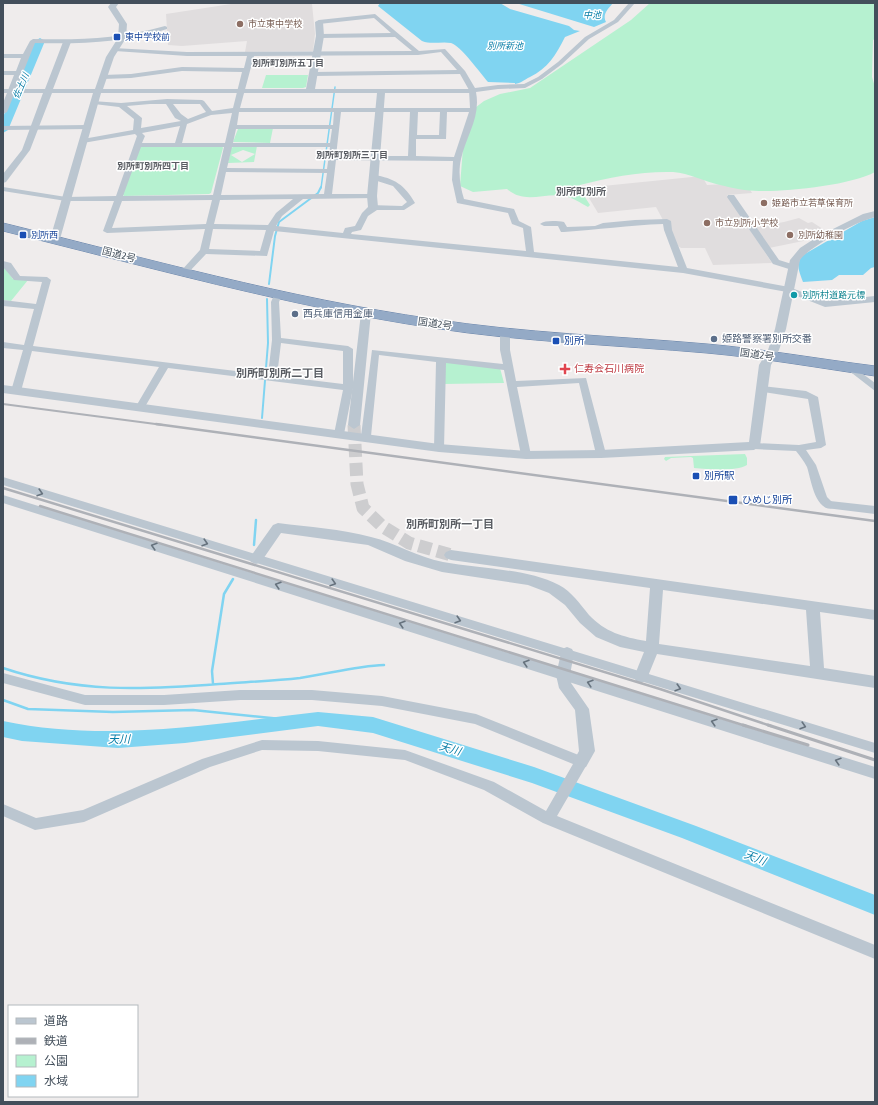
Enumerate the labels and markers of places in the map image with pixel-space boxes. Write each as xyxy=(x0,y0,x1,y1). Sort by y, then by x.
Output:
marker: 市立東中学校 xyxy=(235,19,245,29)
place label: 市立東中学校 xyxy=(248,19,302,29)
marker: 東中学校前 xyxy=(112,32,122,42)
place label: 東中学校前 xyxy=(125,32,170,42)
marker: 姫路市立若草保育所 xyxy=(759,198,769,208)
place label: 姫路市立若草保育所 xyxy=(772,198,853,208)
marker: 市立別所小学校 xyxy=(702,218,712,228)
place label: 市立別所小学校 xyxy=(715,218,778,228)
marker: 別所西 xyxy=(18,230,28,240)
place label: 別所西 xyxy=(31,230,58,240)
marker: 別所幼稚園 xyxy=(785,230,795,240)
place label: 別所幼稚園 xyxy=(798,230,843,240)
place label: 別所村道路元標 xyxy=(802,289,865,300)
marker: 別所村道路元標 xyxy=(789,290,799,300)
place label: 西兵庫信用金庫 xyxy=(303,308,373,320)
marker: 西兵庫信用金庫 xyxy=(290,309,300,319)
place label: 姫路警察署別所交番 xyxy=(722,333,812,345)
marker: 姫路警察署別所交番 xyxy=(709,334,719,344)
place label: 別所 xyxy=(564,335,584,347)
marker: 別所 xyxy=(551,336,561,346)
marker: 仁寿会石川病院 xyxy=(559,363,571,375)
place label: 仁寿会石川病院 xyxy=(574,363,644,375)
place label: 別所駅 xyxy=(704,470,735,482)
marker: 別所駅 xyxy=(691,471,701,481)
marker: ひめじ別所 xyxy=(727,494,739,506)
place label: ひめじ別所 xyxy=(742,494,792,506)

